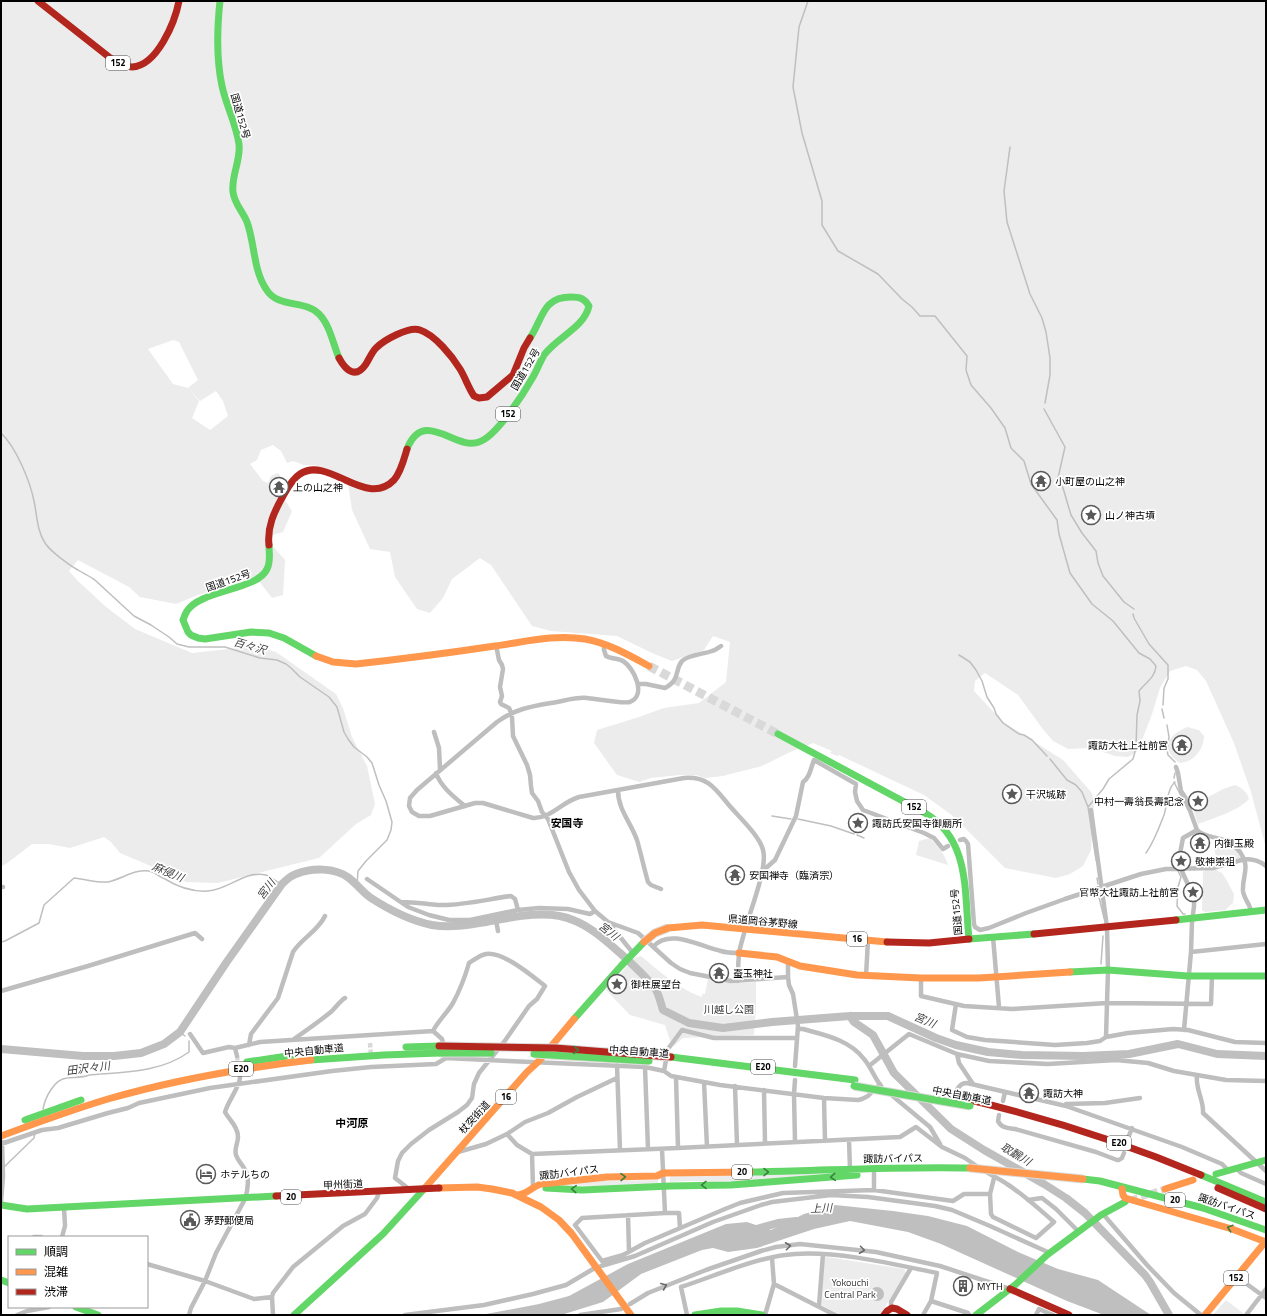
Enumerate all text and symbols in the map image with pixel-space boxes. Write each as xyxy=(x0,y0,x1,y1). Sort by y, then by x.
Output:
road number: 152 xyxy=(106,56,130,70)
street label: 国道152号 xyxy=(227,92,254,141)
street label: 国道152号 xyxy=(507,345,544,393)
road number: 152 xyxy=(496,407,520,421)
temple icon: 小町屋の山之神 xyxy=(1030,470,1052,492)
place label: 小町屋の山之神 xyxy=(1055,474,1125,489)
temple icon: 上の山之神 xyxy=(268,476,290,498)
place label: 上の山之神 xyxy=(293,480,343,495)
place icon: 山ノ神古墳 xyxy=(1080,504,1102,526)
place label: 山ノ神古墳 xyxy=(1105,508,1155,523)
street label: 国道152号 xyxy=(204,566,253,595)
water label: 百々沢 xyxy=(232,634,270,659)
temple icon: 諏訪大社上社前宮 xyxy=(1171,734,1193,756)
place label: 諏訪大社上社前宮 xyxy=(1088,738,1168,753)
place icon: 干沢城跡 xyxy=(1001,783,1023,805)
place label: 干沢城跡 xyxy=(1026,787,1066,802)
place icon: 中村一壽翁長壽記念 xyxy=(1187,790,1209,812)
place label: 中村一壽翁長壽記念 xyxy=(1094,794,1184,809)
road number: 152 xyxy=(902,800,926,814)
place icon: 諏訪氏安国寺御廟所 xyxy=(847,812,869,834)
district label: 安国寺 xyxy=(551,815,584,831)
place label: 諏訪氏安国寺御廟所 xyxy=(872,816,962,831)
temple icon: 内御玉殿 xyxy=(1189,832,1211,854)
place label: 内御玉殿 xyxy=(1214,836,1254,851)
place icon: 敬神崇祖 xyxy=(1170,850,1192,872)
place label: 敬神崇祖 xyxy=(1195,854,1235,869)
water label: 麻侵川 xyxy=(150,858,187,886)
temple icon: 安国禅寺（臨済宗） xyxy=(724,864,746,886)
place label: 安国禅寺（臨済宗） xyxy=(749,868,839,883)
water label: 宮川 xyxy=(253,875,280,903)
place icon: 官幣大社諏訪上社前宮 xyxy=(1182,881,1204,903)
place label: 官幣大社諏訪上社前宮 xyxy=(1079,885,1179,900)
street label: 国道152号 xyxy=(947,888,966,936)
street label: 県道岡谷茅野線 xyxy=(727,911,798,932)
water label: 宮川 xyxy=(595,918,623,945)
road number: 16 xyxy=(847,932,867,946)
temple icon: 蚕玉神社 xyxy=(708,962,730,984)
place label: 蚕玉神社 xyxy=(733,966,773,981)
place icon: 御柱展望台 xyxy=(606,973,628,995)
place label: 御柱展望台 xyxy=(631,977,681,992)
park label: 川越し公園 xyxy=(704,1002,754,1017)
water label: 宮川 xyxy=(912,1008,939,1032)
street label: 中央自動車道 xyxy=(283,1040,345,1061)
street label: 中央自動車道 xyxy=(609,1042,669,1061)
one-way arrow xyxy=(573,1045,579,1054)
water label: 田沢々川 xyxy=(65,1057,112,1079)
road number: E20 xyxy=(751,1060,775,1074)
road number: E20 xyxy=(229,1062,253,1076)
street label: 中央自動車道 xyxy=(931,1082,993,1109)
temple icon: 諏訪大神 xyxy=(1018,1082,1040,1104)
place label: 諏訪大神 xyxy=(1043,1086,1083,1101)
road number: 16 xyxy=(496,1090,516,1104)
street label: 杖突街道 xyxy=(455,1097,493,1137)
district label: 中河原 xyxy=(336,1115,369,1131)
road number: E20 xyxy=(1107,1136,1131,1150)
water label: 取飜川 xyxy=(998,1139,1035,1170)
street label: 諏訪バイパス xyxy=(863,1150,923,1167)
street label: 諏訪バイパス xyxy=(538,1161,600,1184)
hotel icon: ホテルちの xyxy=(195,1163,217,1185)
road number: 20 xyxy=(732,1165,752,1179)
place label: ホテルちの xyxy=(220,1167,270,1182)
one-way arrow xyxy=(763,1167,769,1176)
one-way arrow xyxy=(830,1172,836,1181)
one-way arrow xyxy=(620,1173,626,1181)
street label: 甲州街道 xyxy=(323,1176,363,1193)
one-way arrow xyxy=(701,1181,707,1189)
one-way arrow xyxy=(571,1185,577,1194)
road number: 20 xyxy=(281,1190,301,1204)
street label: 諏訪バイパス xyxy=(1196,1190,1258,1223)
road number: 20 xyxy=(1165,1193,1185,1207)
water label: 上川 xyxy=(810,1200,833,1216)
public building icon: 茅野郵便局 xyxy=(179,1209,201,1231)
place label: 茅野郵便局 xyxy=(204,1213,254,1228)
one-way arrow xyxy=(1226,1224,1233,1233)
legend xyxy=(8,1236,148,1308)
one-way arrow xyxy=(785,1241,791,1250)
text: 順調 xyxy=(44,1242,68,1261)
one-way arrow xyxy=(859,1245,865,1254)
text: 混雑 xyxy=(44,1262,68,1281)
road number: 152 xyxy=(1224,1271,1248,1285)
park label: Yokouchi Central Park xyxy=(824,1275,876,1302)
building icon: MYTH xyxy=(952,1275,974,1297)
place label: MYTH xyxy=(977,1279,1003,1294)
text: 渋滞 xyxy=(44,1282,68,1301)
one-way arrow xyxy=(660,1283,668,1291)

